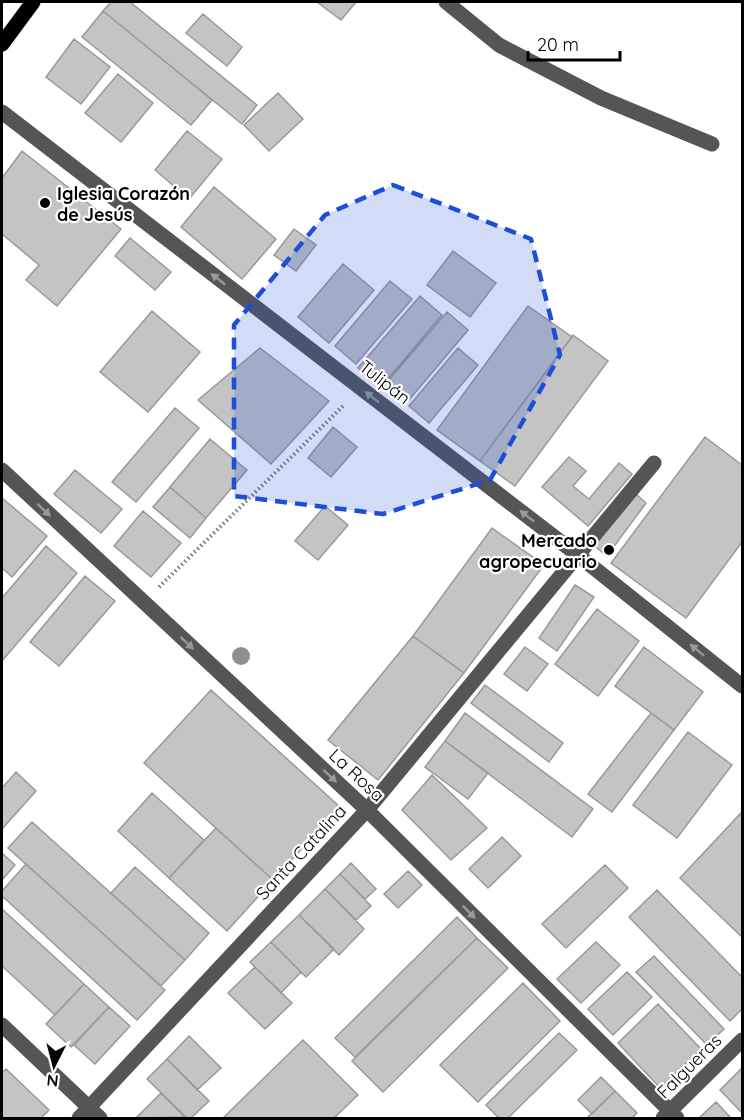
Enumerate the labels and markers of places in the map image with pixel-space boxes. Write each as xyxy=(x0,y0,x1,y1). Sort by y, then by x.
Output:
place label: Iglesia Corazón de Jesús xyxy=(57,182,190,226)
marker: Iglesia Corazón de Jesús xyxy=(38,196,52,210)
place label: Mercado agropecuario xyxy=(479,529,597,573)
marker: Mercado agropecuario xyxy=(602,543,616,557)

